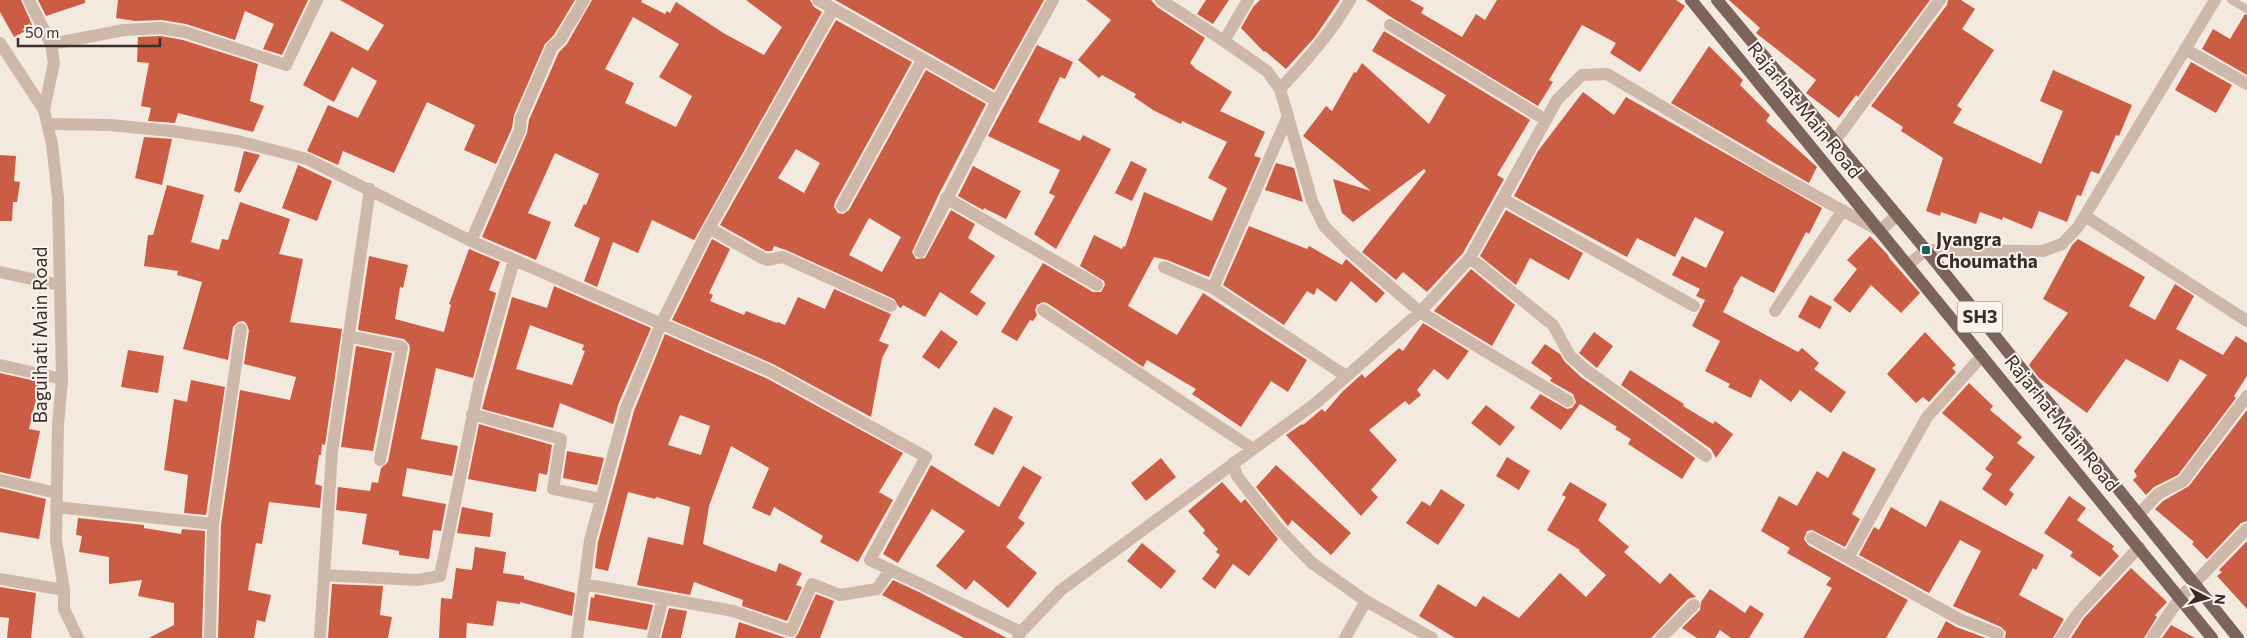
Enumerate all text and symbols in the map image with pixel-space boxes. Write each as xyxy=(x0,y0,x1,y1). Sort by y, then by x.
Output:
scale bar xyxy=(18,15,160,47)
text: 50 m xyxy=(25,23,59,41)
street label: Rajarhat Main Road xyxy=(1743,37,1867,183)
place label: Jyangra Choumatha xyxy=(1936,227,2038,272)
marker: Jyangra Choumatha xyxy=(1920,244,1932,256)
street label: Baguihati Main Road xyxy=(28,247,51,423)
road number: SH3 xyxy=(1958,302,2002,332)
street label: Rajarhat Main Road xyxy=(2000,350,2124,496)
north arrow xyxy=(2182,573,2232,623)
text: N xyxy=(2211,593,2229,606)

